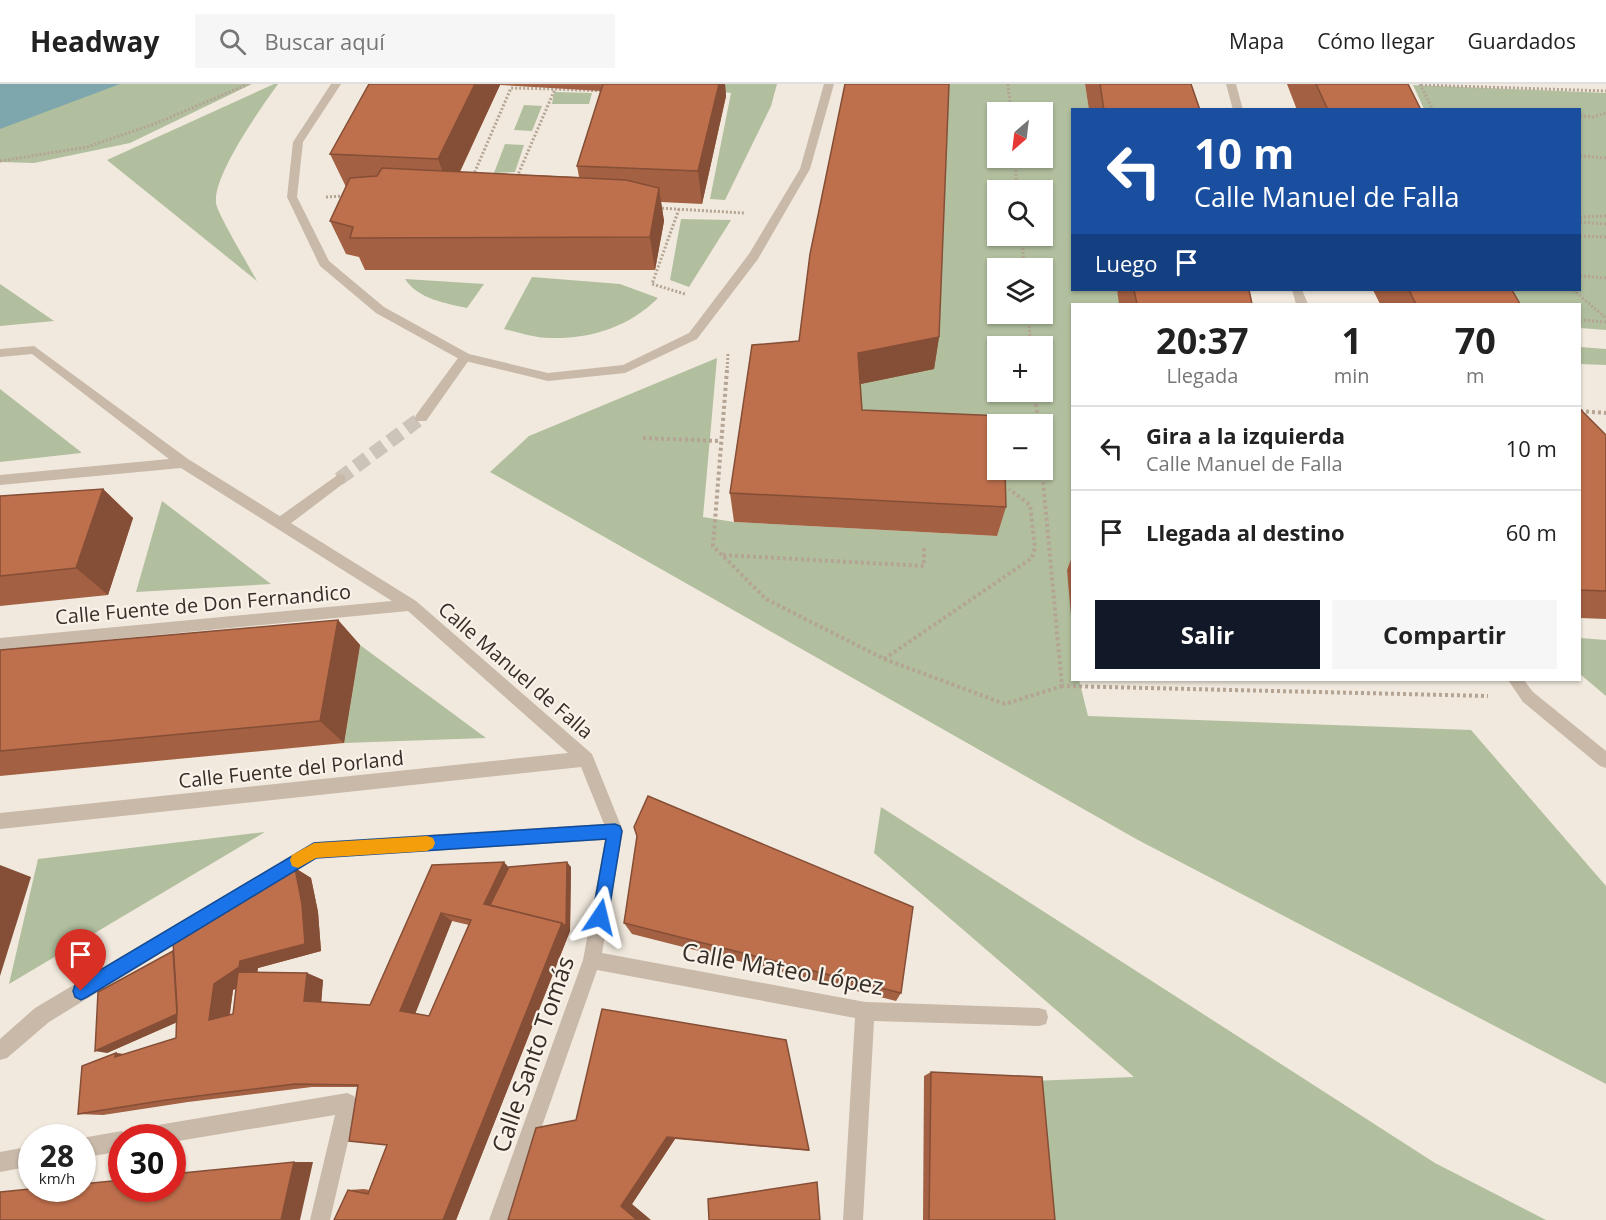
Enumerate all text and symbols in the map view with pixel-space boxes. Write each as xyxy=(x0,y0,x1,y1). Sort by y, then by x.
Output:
search box xyxy=(195,14,615,68)
text: Headway xyxy=(30,22,159,60)
icon: search xyxy=(216,25,249,58)
text: Buscar aquí xyxy=(264,26,385,56)
text: Mapa xyxy=(1229,27,1284,55)
text: Cómo llegar xyxy=(1317,27,1435,55)
text: Guardados xyxy=(1468,27,1576,55)
north arrow xyxy=(987,102,1053,168)
map controls xyxy=(987,102,1053,480)
text: 10 m xyxy=(1194,124,1294,181)
icon: left xyxy=(1095,132,1173,210)
text: Calle Manuel de Falla xyxy=(1194,178,1459,215)
button: search xyxy=(987,180,1053,246)
icon: arrive xyxy=(1170,246,1203,279)
text: Luego xyxy=(1095,248,1158,278)
button: layers xyxy=(987,258,1053,324)
text: 20:37 xyxy=(1156,316,1249,365)
text: 1 xyxy=(1341,316,1362,365)
text: 70 xyxy=(1455,316,1496,365)
button: + xyxy=(987,336,1053,402)
text: Llegada xyxy=(1166,362,1238,389)
text: min xyxy=(1334,362,1370,389)
text: m xyxy=(1466,362,1485,389)
button: − xyxy=(987,414,1053,480)
text: Gira a la izquierda xyxy=(1146,420,1345,450)
icon: left xyxy=(1095,432,1128,465)
text: 10 m xyxy=(1506,433,1557,463)
text: Calle Manuel de Falla xyxy=(1146,450,1343,477)
icon: arrive xyxy=(1095,516,1128,549)
text: Llegada al destino xyxy=(1146,517,1345,547)
text: 60 m xyxy=(1506,517,1557,547)
street label: Calle Fuente de Don Fernandico xyxy=(54,578,352,630)
street label: Calle Manuel de Falla xyxy=(433,595,599,745)
button: Salir xyxy=(1095,600,1320,669)
button: Compartir xyxy=(1332,600,1557,669)
street label: Calle Fuente del Porland xyxy=(177,744,405,794)
position arrow xyxy=(568,885,632,949)
pin xyxy=(55,929,106,991)
street label: Calle Mateo López xyxy=(680,934,886,1002)
icon: arrive xyxy=(64,938,97,971)
street label: Calle Santo Tomás xyxy=(483,952,581,1156)
speed limit sign: 30 xyxy=(108,1124,186,1202)
text: 28 xyxy=(40,1135,74,1176)
text: km/h xyxy=(39,1168,75,1188)

